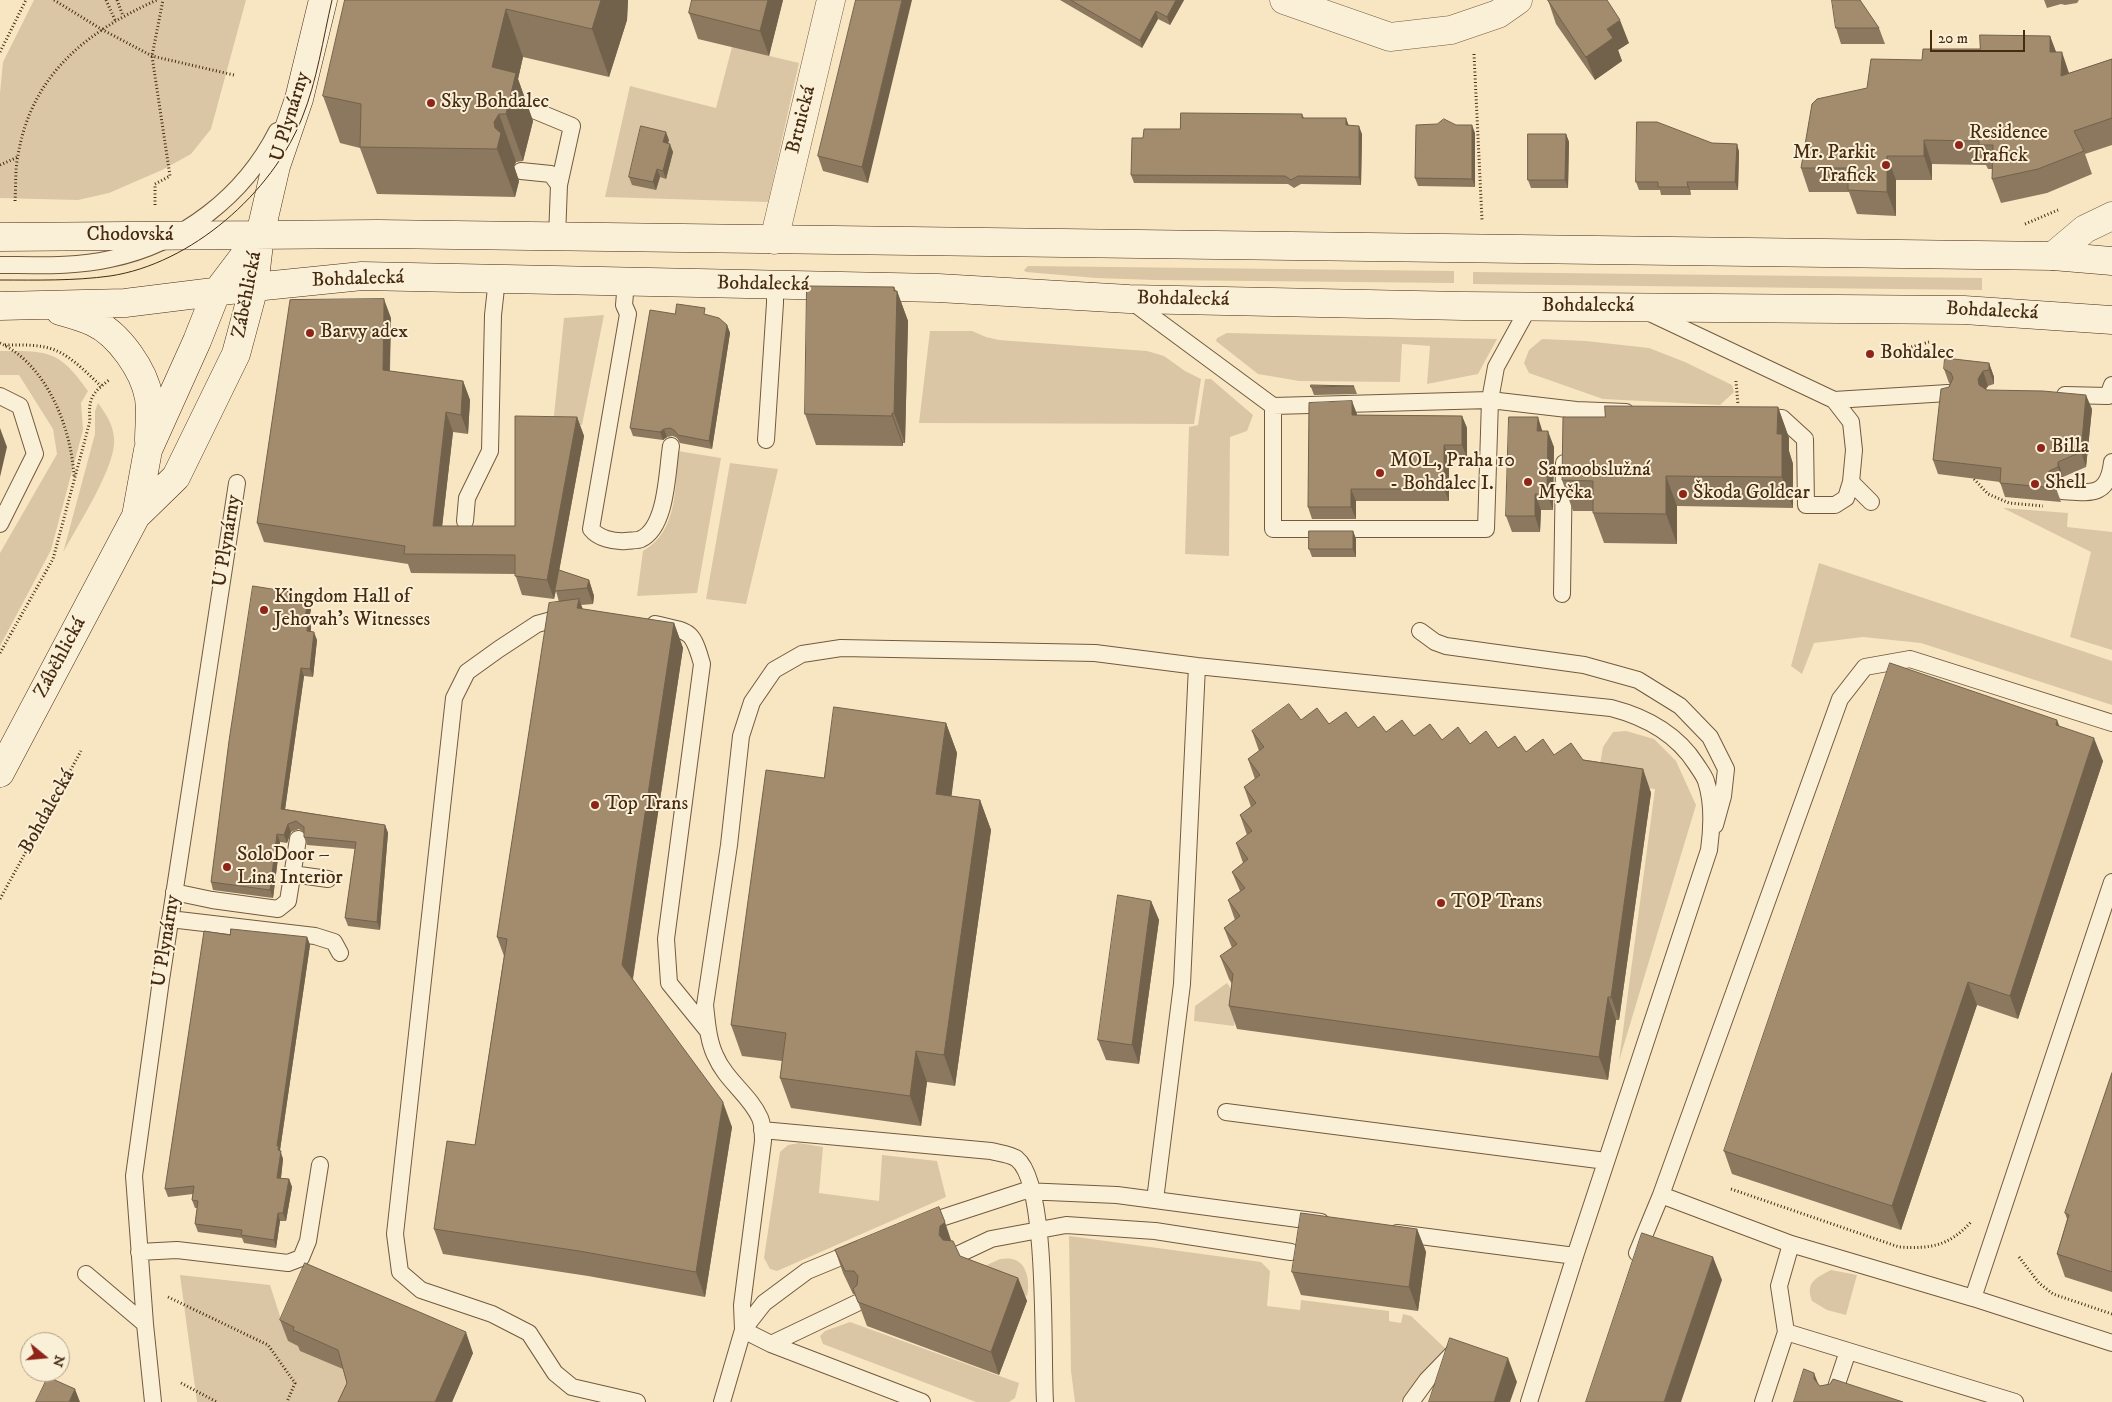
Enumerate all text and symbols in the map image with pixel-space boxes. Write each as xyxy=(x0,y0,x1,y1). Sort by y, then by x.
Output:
scale bar xyxy=(1932,20,2027,52)
text: 20 m xyxy=(1938,29,1968,48)
street label: U Plynárny xyxy=(266,69,316,165)
street label: Brtnická xyxy=(782,84,822,156)
place label: Sky Bohdalec xyxy=(441,91,549,115)
marker: Sky Bohdalec xyxy=(425,97,437,109)
place label: Residence Trafick xyxy=(1969,122,2048,169)
marker: Residence Trafick xyxy=(1953,139,1965,151)
place label: Mr. Parkit Trafick xyxy=(1793,142,1876,189)
marker: Mr. Parkit Trafick xyxy=(1880,159,1892,171)
street label: Chodovská xyxy=(86,224,174,248)
street label: Záběhlická xyxy=(228,250,268,340)
street label: Bohdalecká xyxy=(311,266,405,294)
street label: Bohdalecká xyxy=(717,272,809,298)
street label: Bohdalecká xyxy=(1137,287,1229,313)
street label: Bohdalecká xyxy=(1542,295,1634,319)
street label: Bohdalecká xyxy=(1945,298,2039,326)
place label: Barvy adex xyxy=(320,321,408,345)
marker: Barvy adex xyxy=(304,327,316,339)
place label: Bohdalec xyxy=(1880,342,1954,366)
marker: Bohdalec xyxy=(1864,348,1876,360)
place label: Billa xyxy=(2051,436,2089,460)
marker: Billa xyxy=(2035,442,2047,454)
place label: MOL, Praha 10 - Bohdalec I. xyxy=(1390,450,1515,497)
place label: Samoobslužná Myčka xyxy=(1538,459,1651,506)
marker: MOL, Praha 10 - Bohdalec I. xyxy=(1374,467,1386,479)
place label: Shell xyxy=(2045,472,2086,496)
marker: Samoobslužná Myčka xyxy=(1522,476,1534,488)
marker: Shell xyxy=(2029,478,2041,490)
place label: Škoda Goldcar xyxy=(1693,482,1810,506)
marker: Škoda Goldcar xyxy=(1677,488,1689,500)
street label: U Plynárny xyxy=(209,493,247,589)
place label: Kingdom Hall of Jehovah's Witnesses xyxy=(274,586,430,633)
marker: Kingdom Hall of Jehovah's Witnesses xyxy=(258,604,270,616)
street label: Záběhlická xyxy=(30,614,92,702)
street label: Bohdalecká xyxy=(15,766,81,858)
place label: Top Trans xyxy=(605,793,688,817)
marker: Top Trans xyxy=(589,799,601,811)
place label: SoloDoor – Lina Interior xyxy=(237,844,343,891)
marker: SoloDoor – Lina Interior xyxy=(221,861,233,873)
place label: TOP Trans xyxy=(1451,891,1542,915)
street label: U Plynárny xyxy=(148,893,186,989)
marker: TOP Trans xyxy=(1435,897,1447,909)
north arrow xyxy=(20,1332,70,1382)
text: N xyxy=(48,1353,69,1369)

